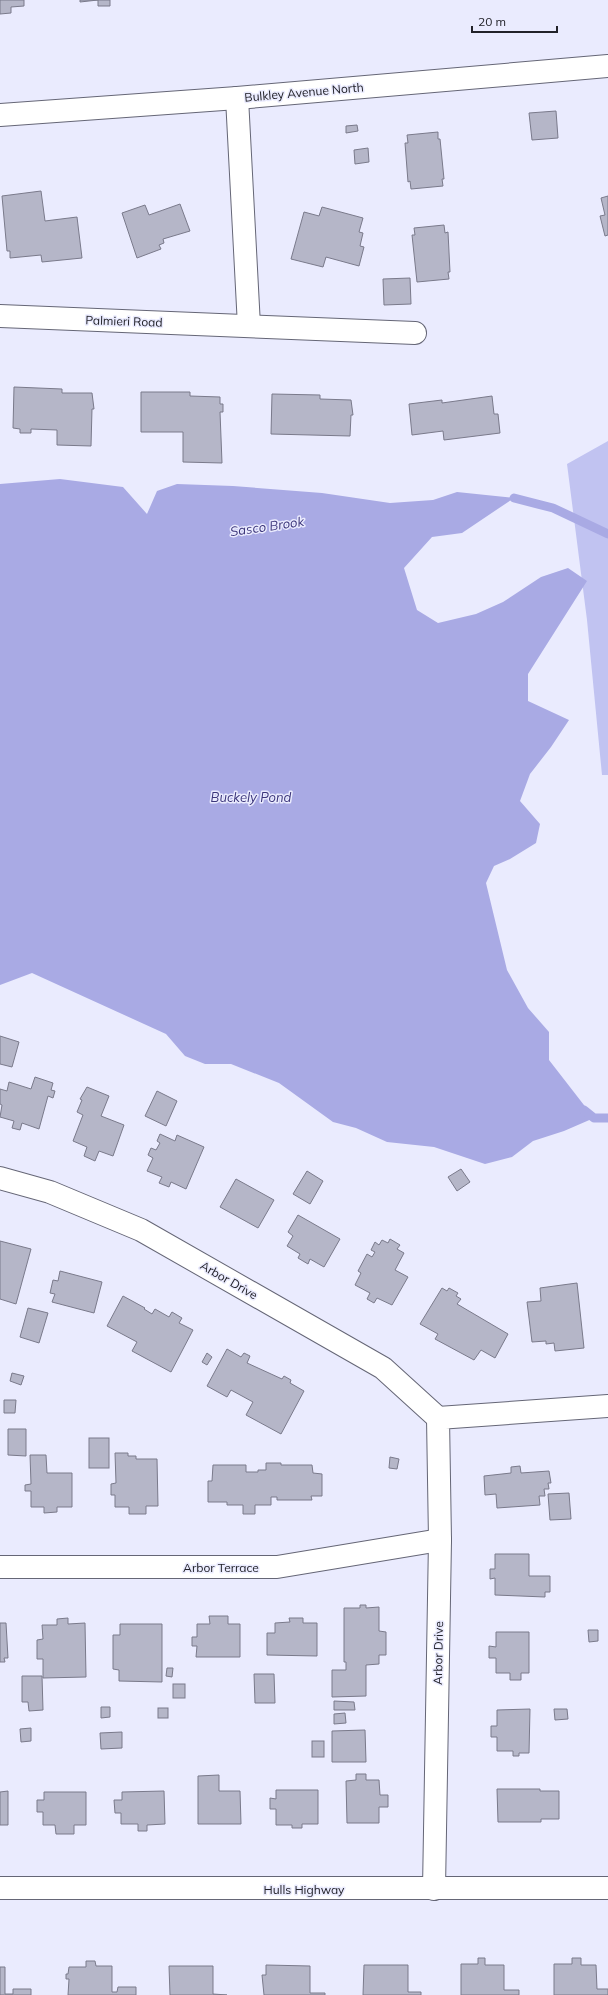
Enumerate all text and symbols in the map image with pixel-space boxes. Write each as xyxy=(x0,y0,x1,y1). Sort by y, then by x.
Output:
scale bar xyxy=(472,8,557,34)
text: 20 m xyxy=(478,14,506,29)
street label: Bulkley Avenue North xyxy=(244,79,364,105)
street label: Palmieri Road xyxy=(85,312,163,330)
water label: Sasco Brook xyxy=(229,513,305,539)
water label: Buckely Pond xyxy=(211,789,292,805)
street label: Arbor Drive xyxy=(198,1258,260,1302)
street label: Arbor Terrace xyxy=(183,1560,259,1575)
street label: Arbor Drive xyxy=(430,1621,446,1685)
street label: Hulls Highway xyxy=(264,1882,345,1897)

